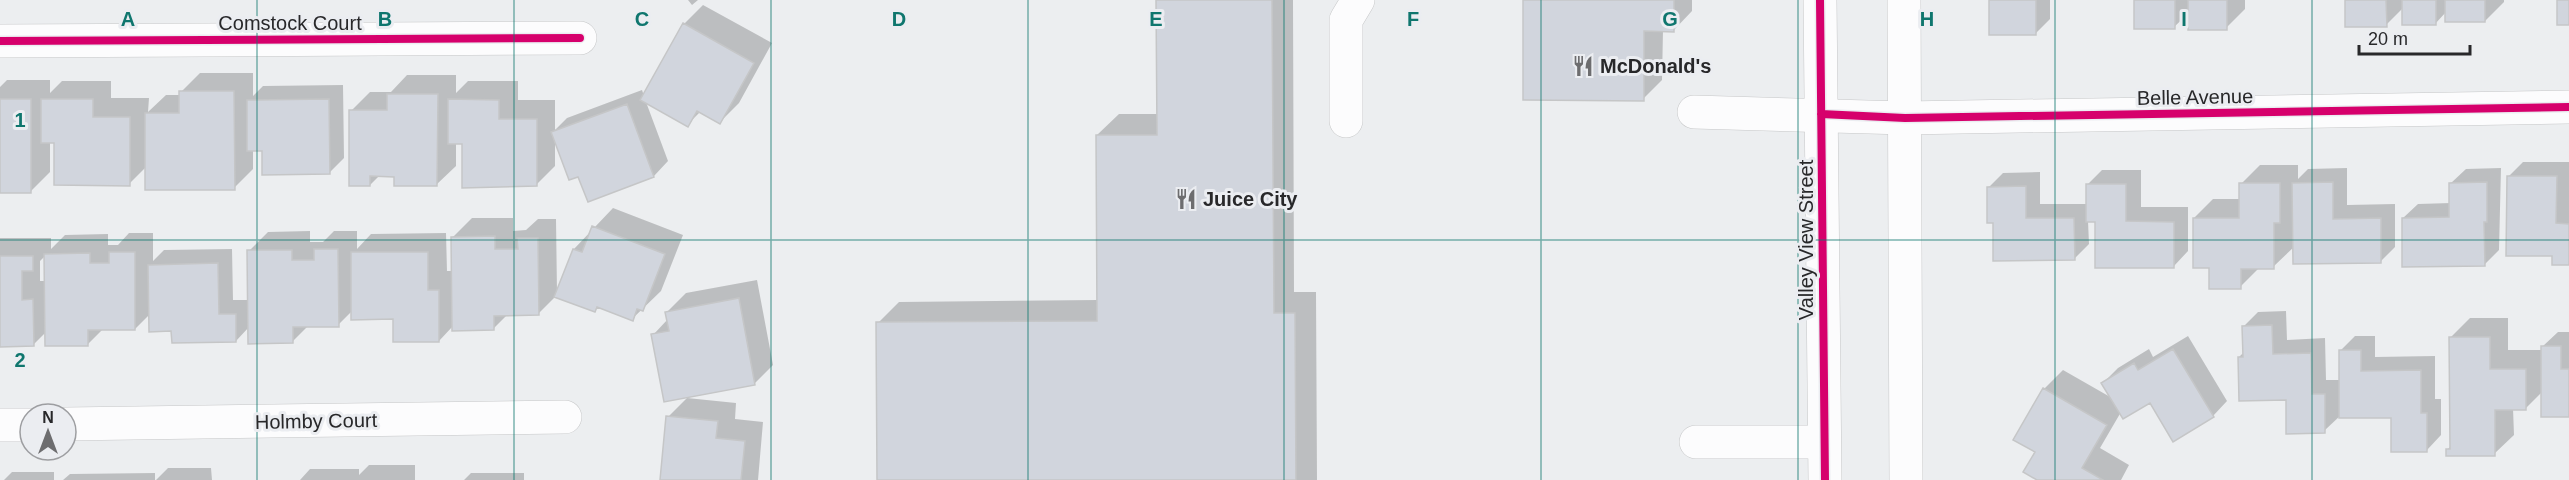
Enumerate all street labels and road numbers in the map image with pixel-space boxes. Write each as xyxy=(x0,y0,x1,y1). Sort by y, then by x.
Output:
street label: Comstock Court xyxy=(218,12,362,34)
street label: Belle Avenue xyxy=(2137,85,2253,109)
street label: Valley View Street xyxy=(1795,159,1817,320)
street label: Holmby Court xyxy=(255,409,378,433)

